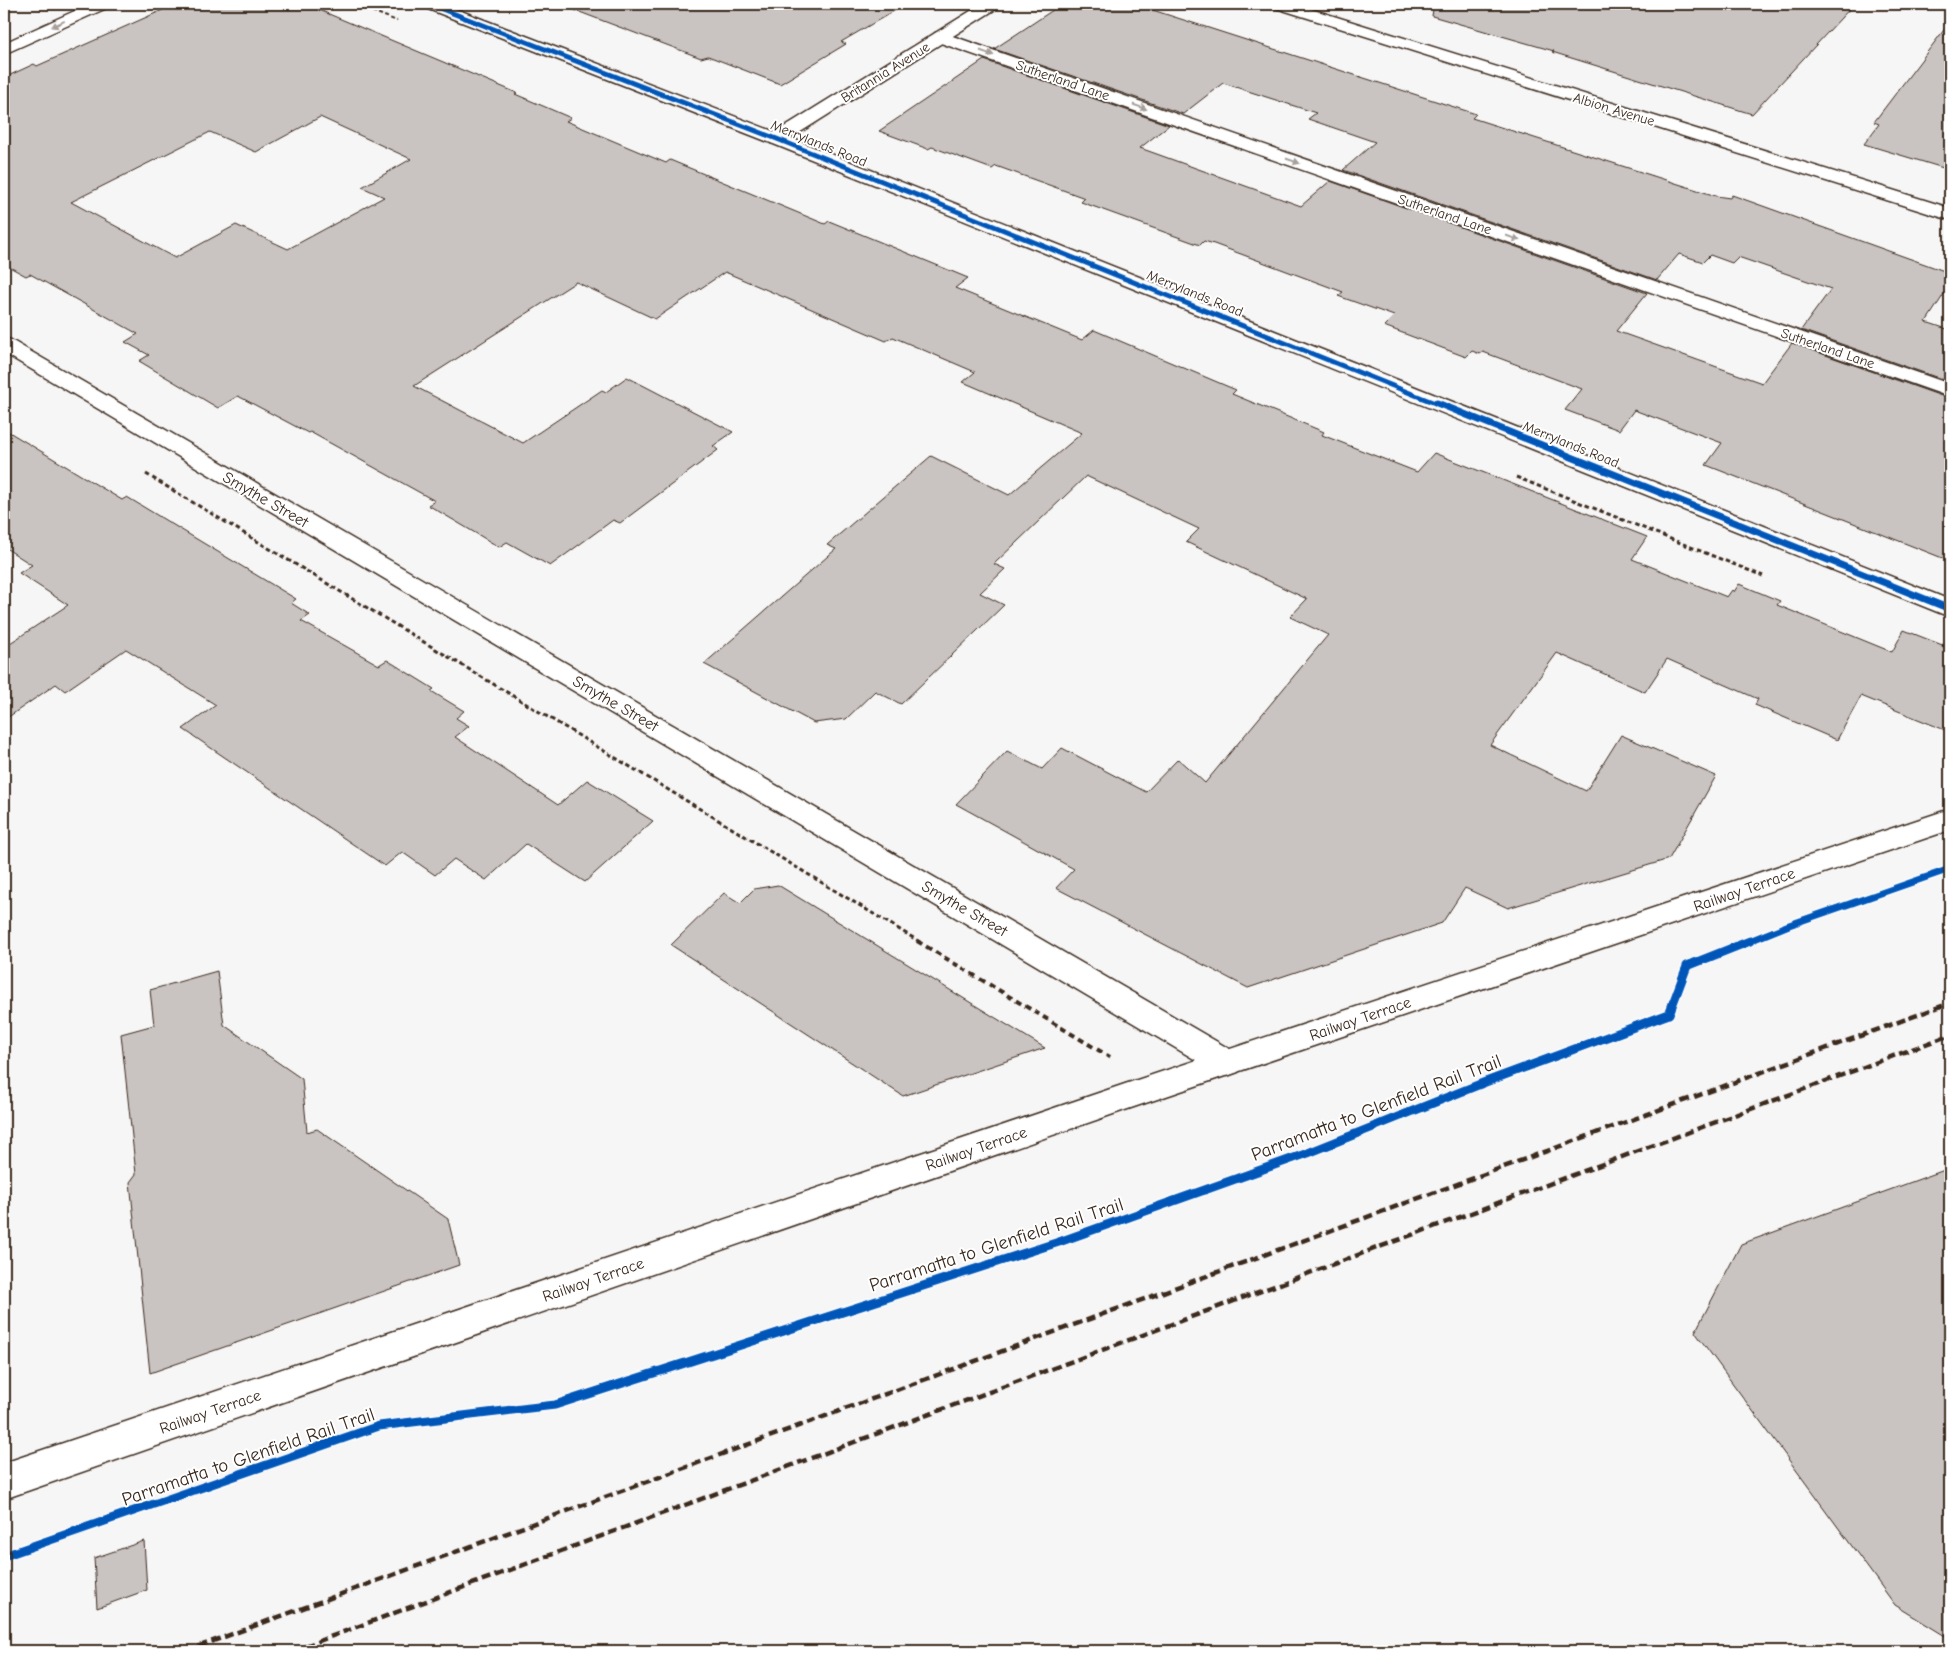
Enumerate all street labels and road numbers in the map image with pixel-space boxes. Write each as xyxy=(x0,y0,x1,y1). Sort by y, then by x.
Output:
street label: Britannia Avenue xyxy=(838,38,933,107)
street label: Sutherland Lane xyxy=(1014,57,1112,104)
street label: Albion Avenue xyxy=(1571,89,1657,130)
street label: Merrylands Road xyxy=(768,116,869,171)
street label: Sutherland Lane xyxy=(1396,191,1494,238)
street label: Merrylands Road xyxy=(1144,266,1245,321)
street label: Sutherland Lane xyxy=(1779,325,1877,372)
street label: Merrylands Road xyxy=(1520,417,1621,472)
street label: Smythe Street xyxy=(220,468,312,532)
street label: Smythe Street xyxy=(570,672,662,736)
street label: Railway Terrace xyxy=(1691,864,1797,916)
street label: Smythe Street xyxy=(919,877,1011,941)
street label: Railway Terrace xyxy=(1307,993,1413,1045)
street label: Parramatta to Glenfield Rail Trail xyxy=(1248,1050,1504,1166)
street label: Railway Terrace xyxy=(923,1123,1029,1175)
street label: Parramatta to Glenfield Rail Trail xyxy=(866,1193,1126,1297)
street label: Railway Terrace xyxy=(540,1254,646,1306)
street label: Railway Terrace xyxy=(157,1386,263,1438)
street label: Parramatta to Glenfield Rail Trail xyxy=(119,1403,378,1511)

